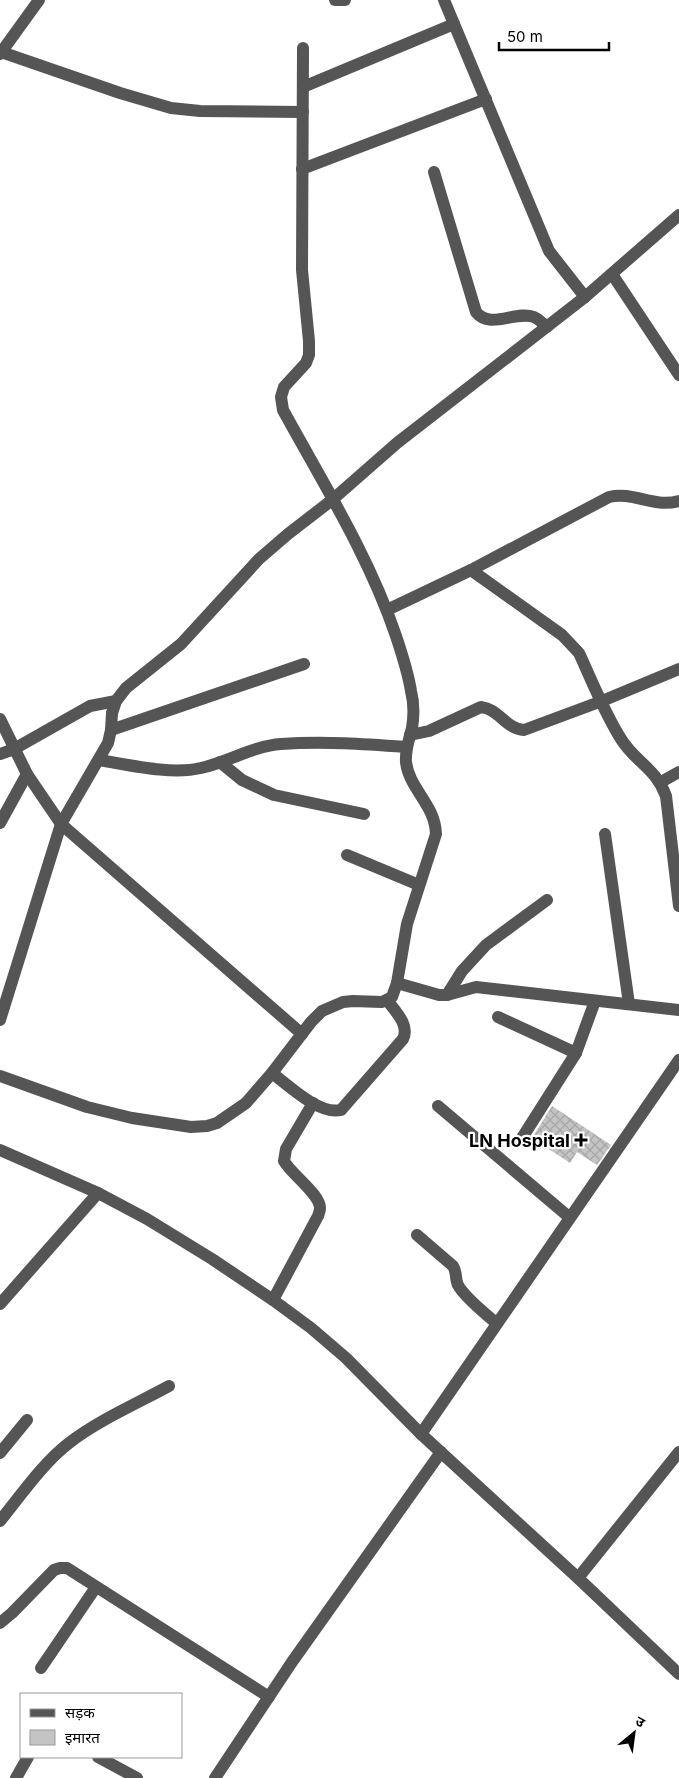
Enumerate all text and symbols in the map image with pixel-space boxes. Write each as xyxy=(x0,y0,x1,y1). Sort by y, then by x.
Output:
scale bar xyxy=(499,20,609,52)
text: 50 m xyxy=(507,27,543,46)
place label: LN Hospital xyxy=(469,1130,570,1151)
marker: LN Hospital xyxy=(574,1133,588,1147)
legend xyxy=(20,1693,182,1758)
text: सड़क xyxy=(65,1703,95,1722)
north arrow xyxy=(609,1708,659,1758)
text: उ xyxy=(633,1712,649,1731)
text: इमारत xyxy=(65,1728,100,1747)

